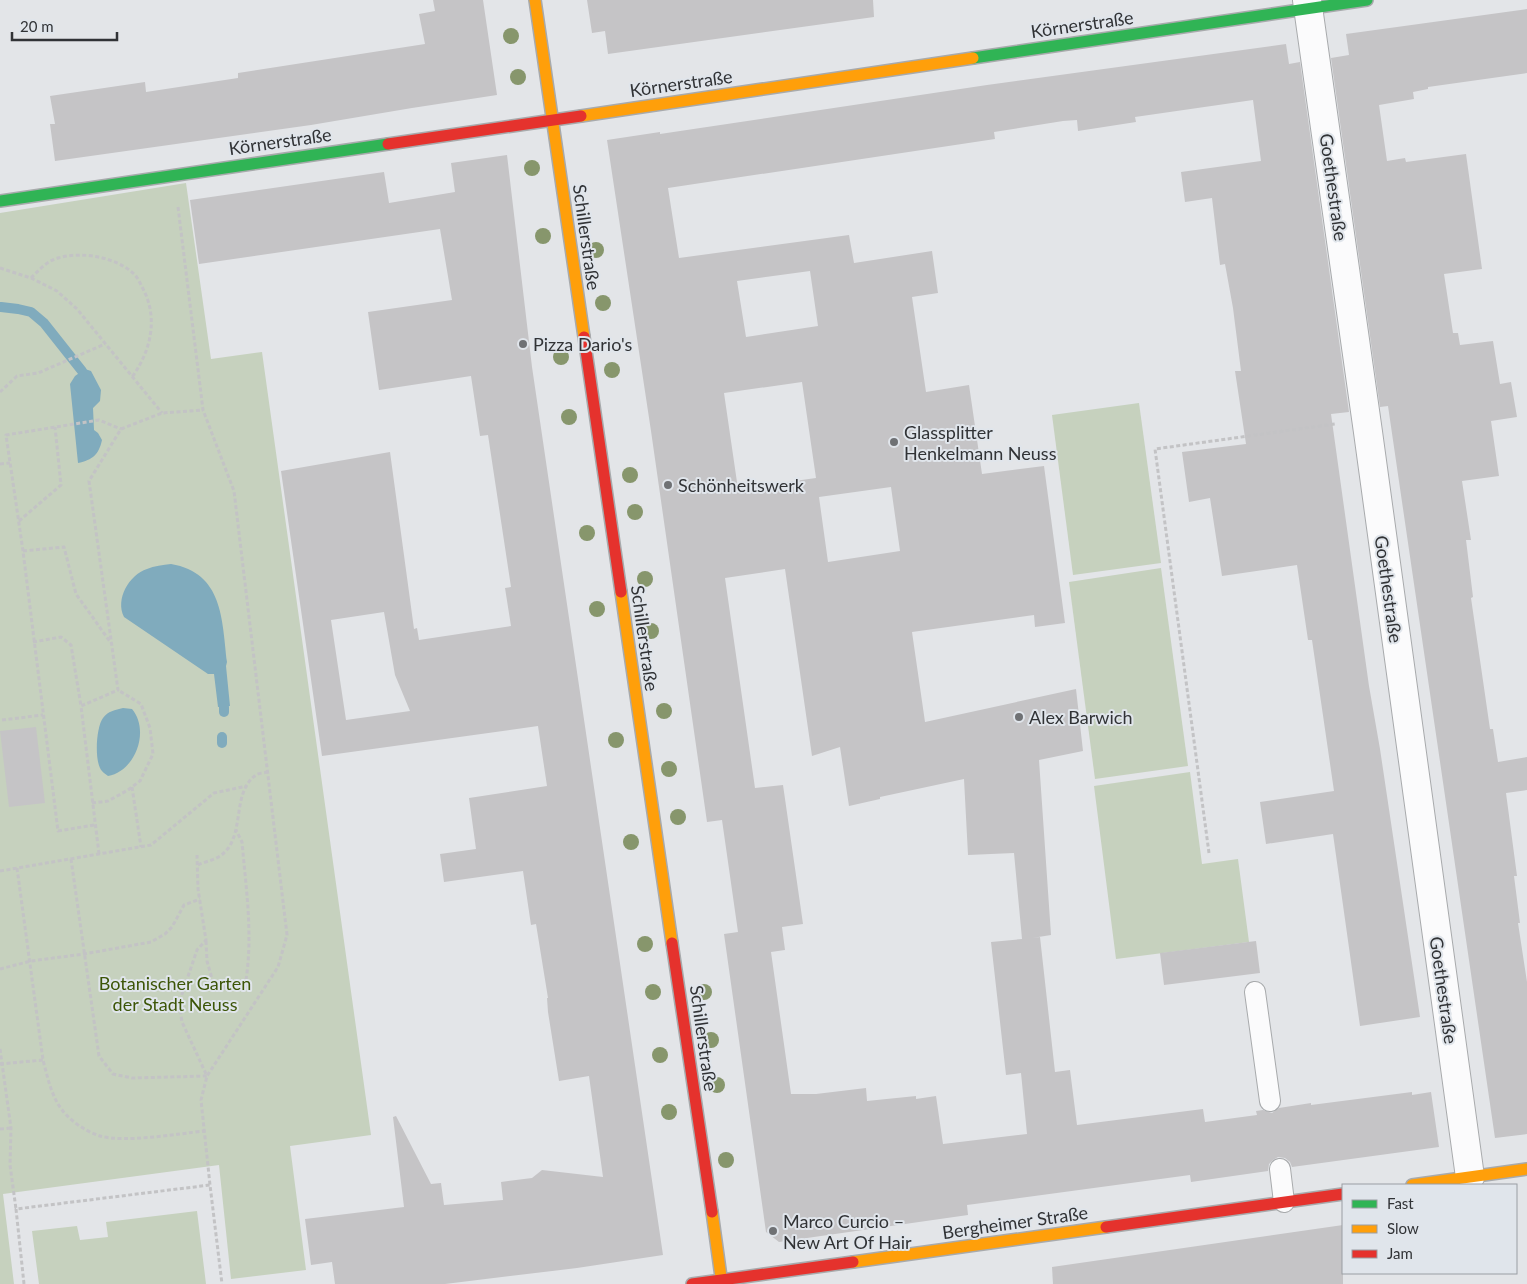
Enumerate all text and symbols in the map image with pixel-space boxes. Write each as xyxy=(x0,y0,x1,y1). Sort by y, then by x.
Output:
street label: Körnerstraße xyxy=(1029,6,1135,42)
scale bar xyxy=(12,10,118,42)
text: 20 m xyxy=(20,17,54,35)
street label: Körnerstraße xyxy=(628,65,734,101)
street label: Körnerstraße xyxy=(227,123,333,159)
street label: Goethestraße xyxy=(1316,132,1352,242)
street label: Schillerstraße xyxy=(569,183,605,291)
place label: Pizza Dario's xyxy=(533,333,633,355)
marker: Pizza Dario's xyxy=(517,338,529,350)
place label: Glassplitter Henkelmann Neuss xyxy=(904,421,1057,464)
marker: Glassplitter Henkelmann Neuss xyxy=(888,436,900,448)
place label: Schönheitswerk xyxy=(678,474,805,496)
marker: Schönheitswerk xyxy=(662,479,674,491)
street label: Goethestraße xyxy=(1371,534,1407,644)
street label: Schillerstraße xyxy=(627,584,663,692)
place label: Alex Barwich xyxy=(1029,706,1132,728)
marker: Alex Barwich xyxy=(1013,711,1025,723)
street label: Goethestraße xyxy=(1426,935,1462,1045)
park label: Botanischer Garten der Stadt Neuss xyxy=(99,972,251,1015)
street label: Schillerstraße xyxy=(686,984,722,1092)
legend xyxy=(1342,1184,1517,1274)
text: Fast xyxy=(1387,1194,1414,1212)
street label: Bergheimer Straße xyxy=(941,1201,1089,1243)
place label: Marco Curcio – New Art Of Hair xyxy=(783,1210,912,1253)
text: Slow xyxy=(1387,1219,1419,1237)
marker: Marco Curcio – New Art Of Hair xyxy=(767,1225,779,1237)
text: Jam xyxy=(1387,1244,1413,1262)

